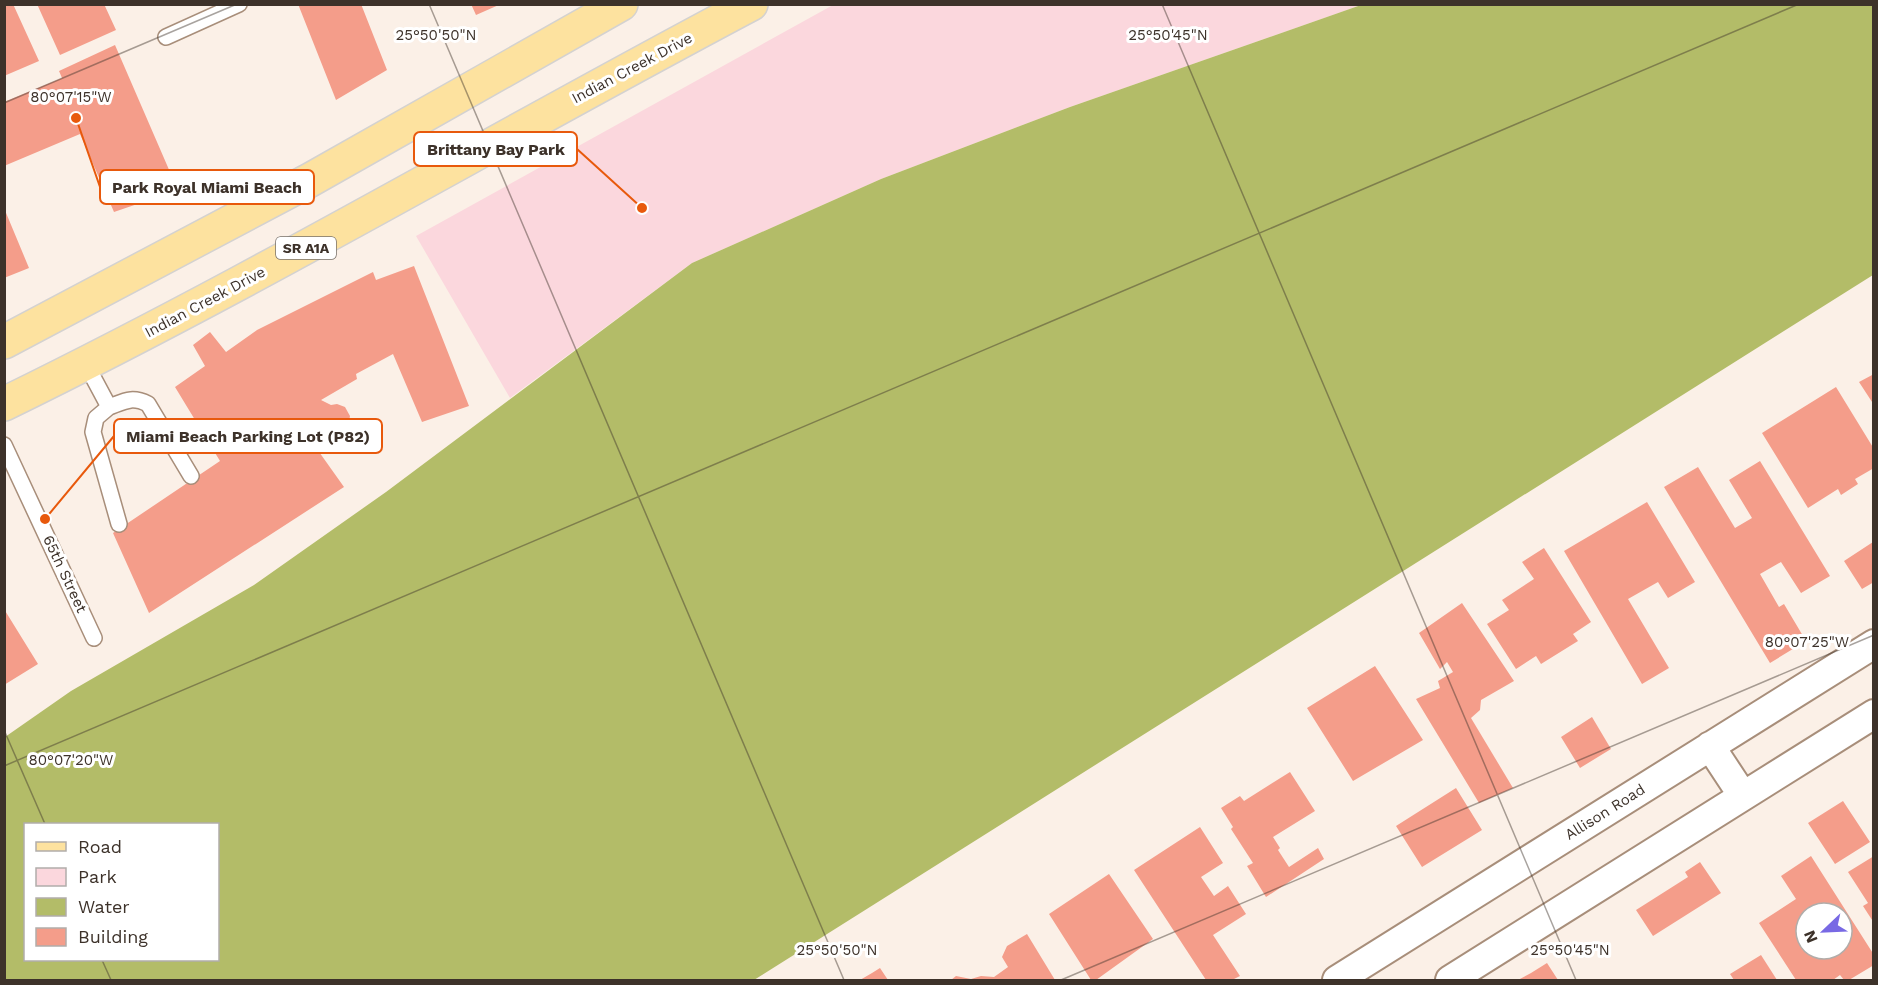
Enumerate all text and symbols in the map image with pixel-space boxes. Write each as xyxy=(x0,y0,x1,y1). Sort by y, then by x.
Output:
text: 25°50'50"N xyxy=(395,26,477,44)
text: 25°50'45"N xyxy=(1128,26,1208,44)
street label: Indian Creek Drive xyxy=(569,29,695,107)
text: 80°07'15"W xyxy=(30,88,112,106)
callout: Brittany Bay Park xyxy=(414,132,577,166)
text: Brittany Bay Park xyxy=(427,140,565,159)
callout: Park Royal Miami Beach xyxy=(100,170,314,204)
text: Park Royal Miami Beach xyxy=(112,178,302,197)
road number: SR A1A xyxy=(276,237,336,259)
street label: Indian Creek Drive xyxy=(142,263,268,341)
callout: Miami Beach Parking Lot (P82) xyxy=(114,419,382,453)
text: Miami Beach Parking Lot (P82) xyxy=(126,427,370,446)
street label: 65th Street xyxy=(39,532,91,616)
text: 80°07'25"W xyxy=(1765,633,1849,651)
text: 80°07'20"W xyxy=(29,751,113,769)
street label: Allison Road xyxy=(1562,780,1648,844)
legend xyxy=(24,823,219,961)
text: Road xyxy=(78,836,122,857)
text: Park xyxy=(78,866,117,887)
text: Water xyxy=(78,896,130,917)
north arrow xyxy=(1794,901,1854,961)
text: Building xyxy=(78,926,148,947)
text: N xyxy=(1800,927,1822,946)
text: 25°50'50"N xyxy=(796,941,878,959)
text: 25°50'45"N xyxy=(1530,941,1610,959)

